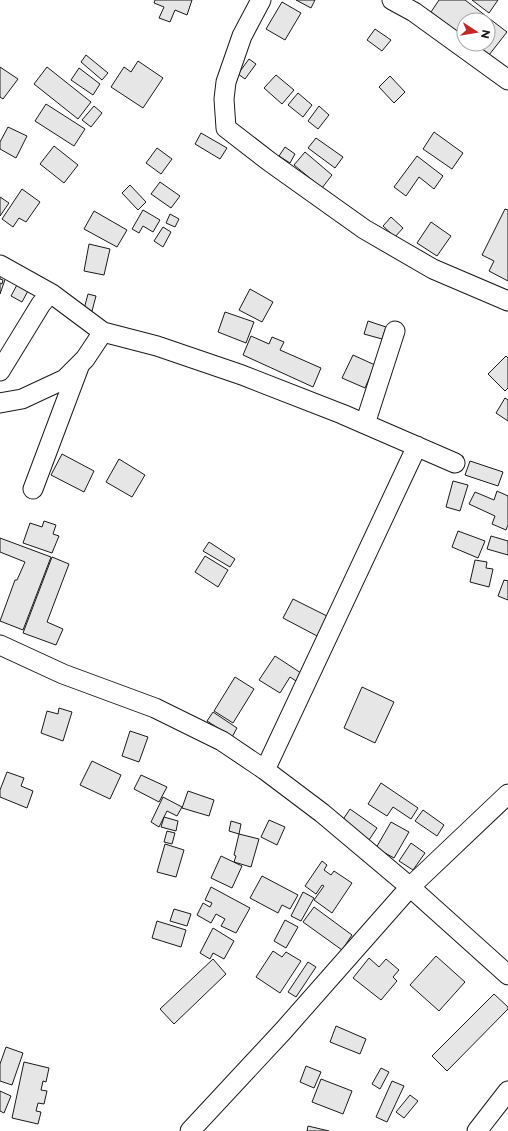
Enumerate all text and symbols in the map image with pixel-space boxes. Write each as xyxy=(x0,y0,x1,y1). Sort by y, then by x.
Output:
north arrow xyxy=(456,12,496,52)
text: N xyxy=(478,28,494,40)

